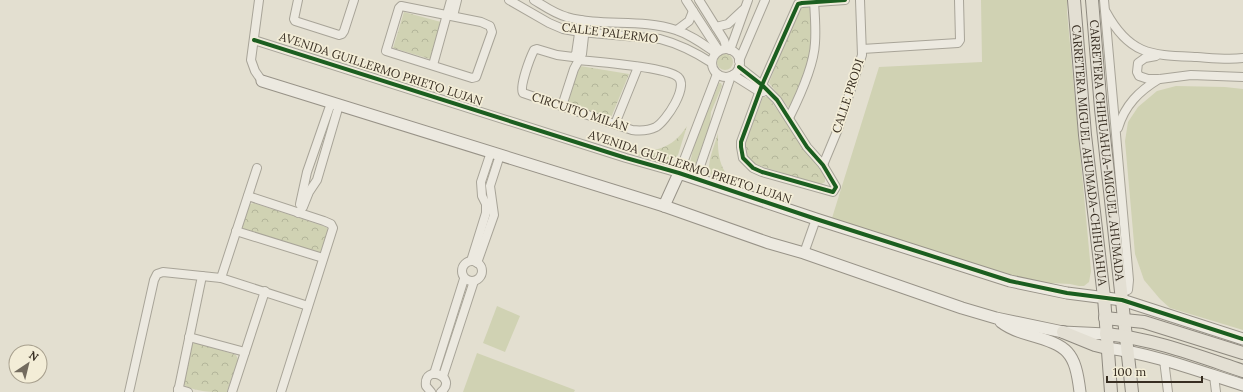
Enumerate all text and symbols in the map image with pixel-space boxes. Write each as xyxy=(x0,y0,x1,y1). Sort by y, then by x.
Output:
street label: CALLE PALERMO xyxy=(561,19,659,46)
street label: CARRETERA CHIHUAHUA-MIGUEL AHUMADA xyxy=(1087,19,1128,282)
street label: CARRETERA MIGUEL AHUMADA-CHIHUAHUA xyxy=(1069,24,1111,287)
street label: AVENIDA GUILLERMO PRIETO LUJAN xyxy=(277,28,485,109)
street label: CALLE PRODI xyxy=(828,57,867,135)
street label: CIRCUITO MILÁN xyxy=(530,89,630,134)
street label: AVENIDA GUILLERMO PRIETO LUJAN xyxy=(586,126,794,207)
north arrow xyxy=(8,344,48,384)
text: N xyxy=(26,348,42,364)
scale bar xyxy=(1107,358,1202,384)
text: 100 m xyxy=(1113,364,1146,379)

